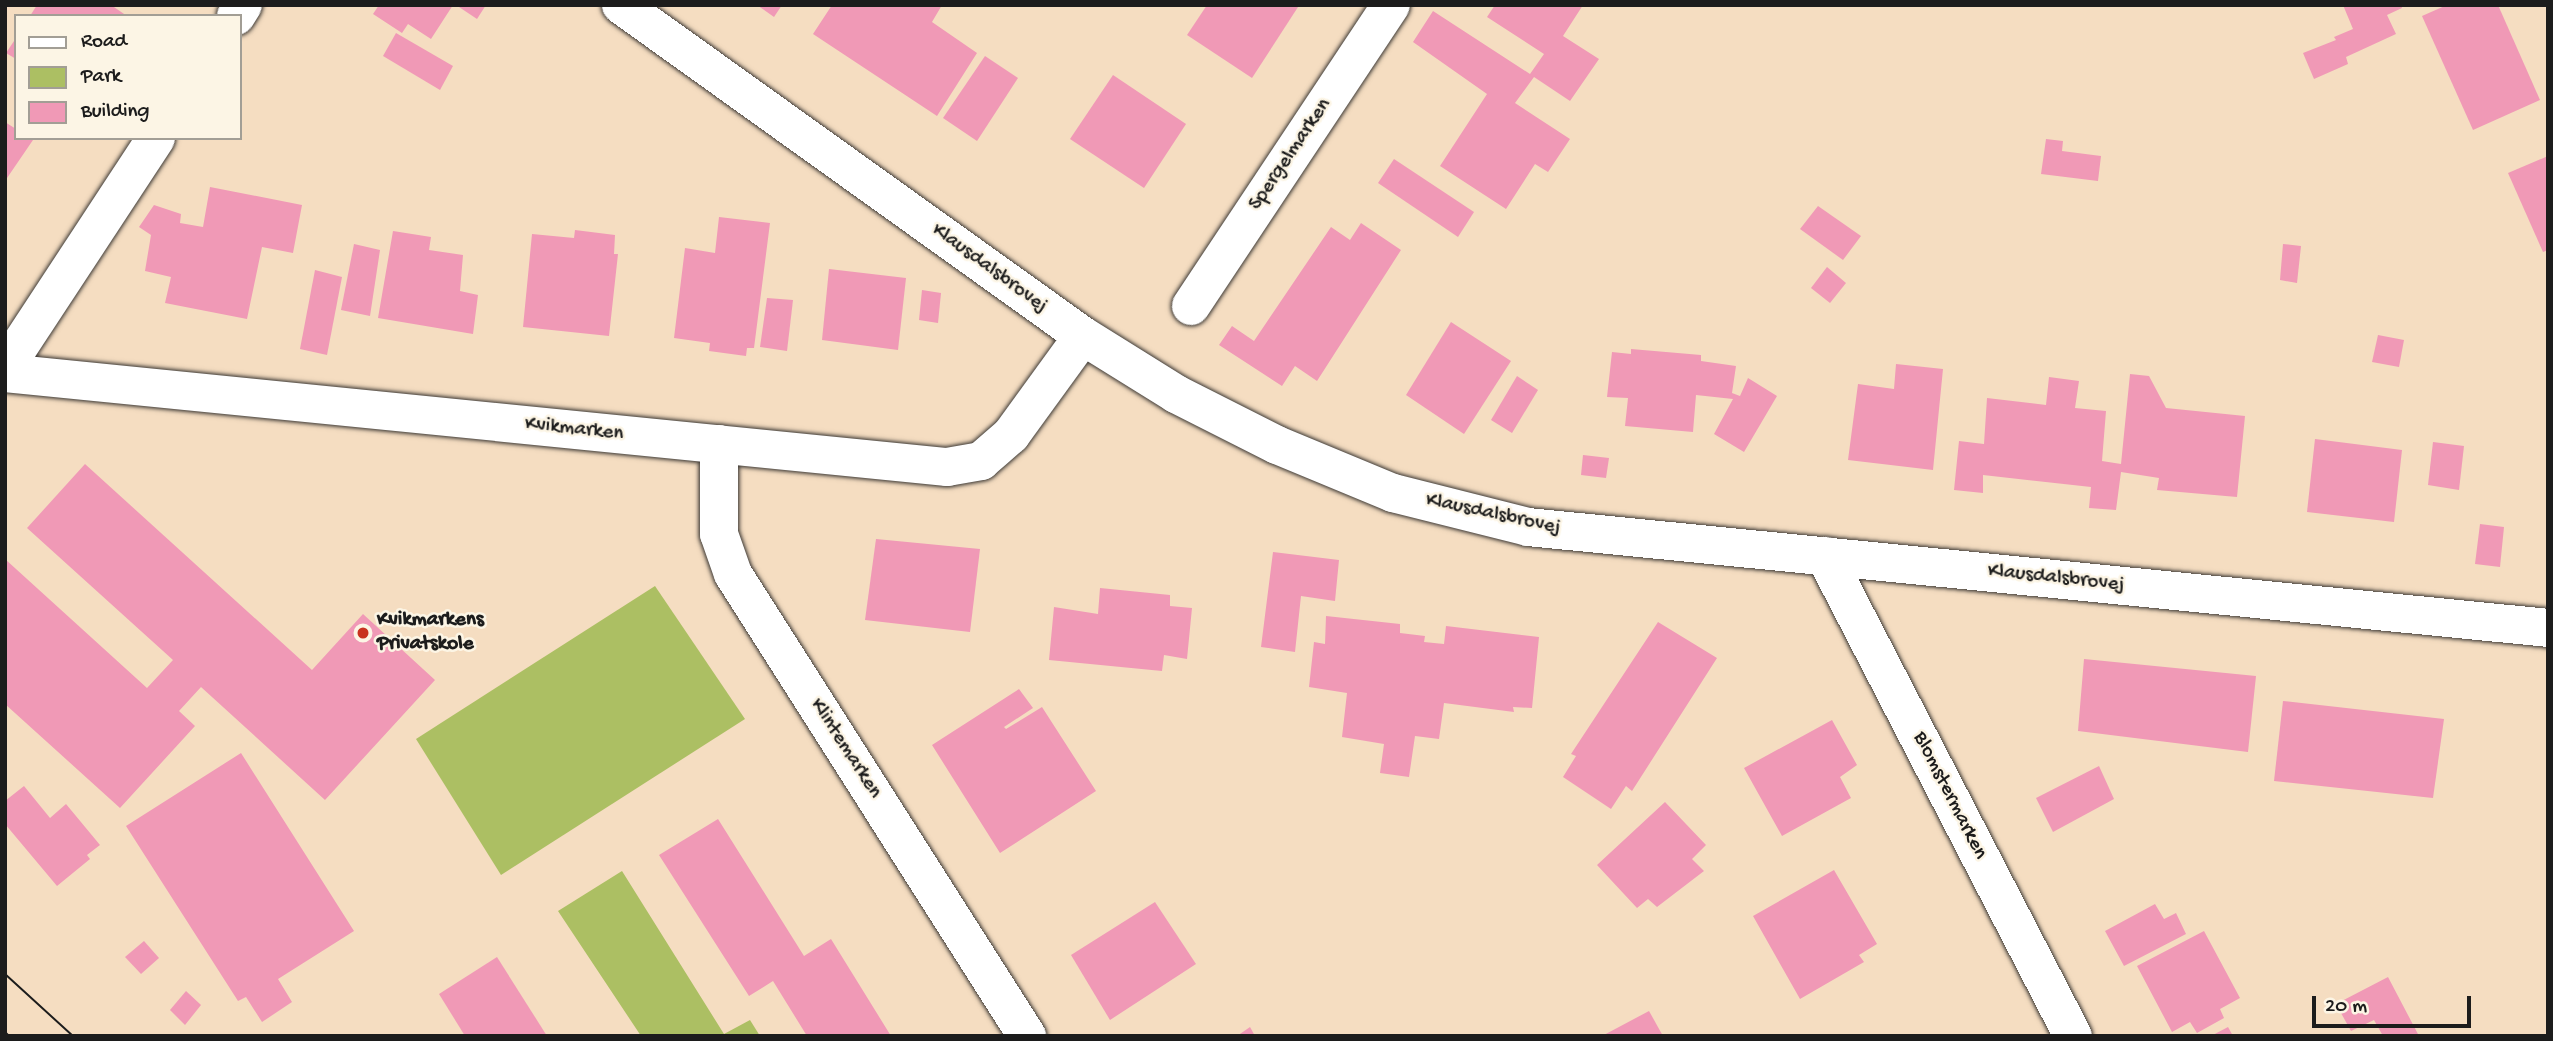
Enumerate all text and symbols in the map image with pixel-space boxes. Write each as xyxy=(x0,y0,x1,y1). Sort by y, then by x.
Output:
legend xyxy=(14,14,242,140)
text: Road xyxy=(81,30,127,55)
text: Park xyxy=(81,65,121,90)
street label: Spergelmarken xyxy=(1244,94,1338,216)
text: Building xyxy=(81,100,150,125)
street label: Klausdalsbrovej xyxy=(926,218,1052,320)
street label: Kvikmarken xyxy=(523,412,625,448)
street label: Klausdalsbrovej xyxy=(1423,488,1563,542)
street label: Klausdalsbrovej xyxy=(1986,559,2126,599)
place label: Kvikmarkens Privatskole xyxy=(377,608,484,658)
marker: Kvikmarkens Privatskole xyxy=(355,625,371,641)
street label: Klintemarken xyxy=(803,694,887,804)
street label: Blomstermarken xyxy=(1906,728,1992,864)
scale bar xyxy=(2315,982,2474,1026)
text: 20 m xyxy=(2325,995,2367,1020)

